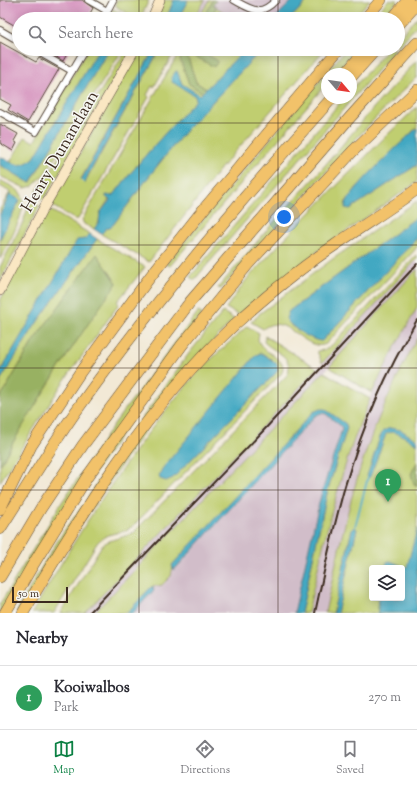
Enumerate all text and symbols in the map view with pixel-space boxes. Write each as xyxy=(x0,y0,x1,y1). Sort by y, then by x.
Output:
search box xyxy=(12,12,405,56)
icon: search xyxy=(26,23,48,45)
text: Search here xyxy=(58,24,133,45)
north arrow xyxy=(321,68,357,104)
street label: Henry Dunantlaan xyxy=(16,87,105,217)
your location xyxy=(274,207,294,227)
pin: 1 xyxy=(375,469,401,502)
map controls xyxy=(369,565,405,601)
button: layers xyxy=(369,565,405,601)
scale bar xyxy=(12,585,68,604)
text: 50 m xyxy=(18,586,39,602)
text: Nearby xyxy=(16,627,68,651)
text: Kooiwalbos xyxy=(54,678,130,699)
text: 1 xyxy=(27,689,31,707)
text: 270 m xyxy=(368,689,401,707)
text: Park xyxy=(54,699,79,717)
tab: Map xyxy=(53,738,75,778)
tab: Directions xyxy=(181,738,230,778)
tab: Saved xyxy=(336,738,364,778)

